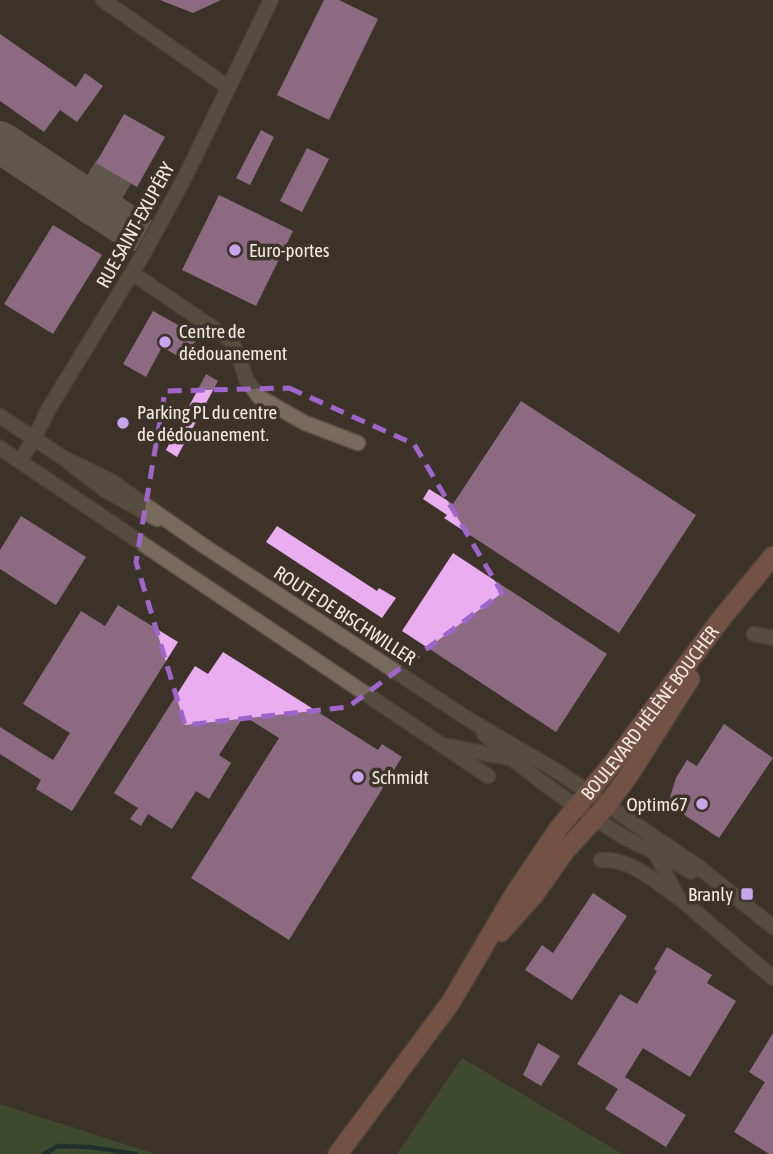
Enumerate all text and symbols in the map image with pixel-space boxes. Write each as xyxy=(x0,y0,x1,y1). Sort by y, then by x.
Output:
street label: RUE SAINT-EXUPÉRY xyxy=(91,158,179,292)
place label: Euro-portes xyxy=(249,239,330,261)
marker: Euro-portes xyxy=(227,242,243,258)
place label: Centre de dédouanement xyxy=(179,320,287,364)
marker: Centre de dédouanement xyxy=(157,334,173,350)
place label: Parking PL du centre de dédouanement. xyxy=(137,401,277,445)
marker: Parking PL du centre de dédouanement. xyxy=(115,415,131,431)
street label: ROUTE DE BISCHWILLER xyxy=(270,561,420,669)
street label: BOULEVARD HÉLÈNE BOUCHER xyxy=(576,621,723,804)
place label: Schmidt xyxy=(372,766,429,788)
marker: Schmidt xyxy=(350,769,366,785)
place label: Optim67 xyxy=(627,793,688,815)
marker: Optim67 xyxy=(694,796,710,812)
place label: Branly xyxy=(688,883,733,905)
marker: Branly xyxy=(739,886,755,902)

